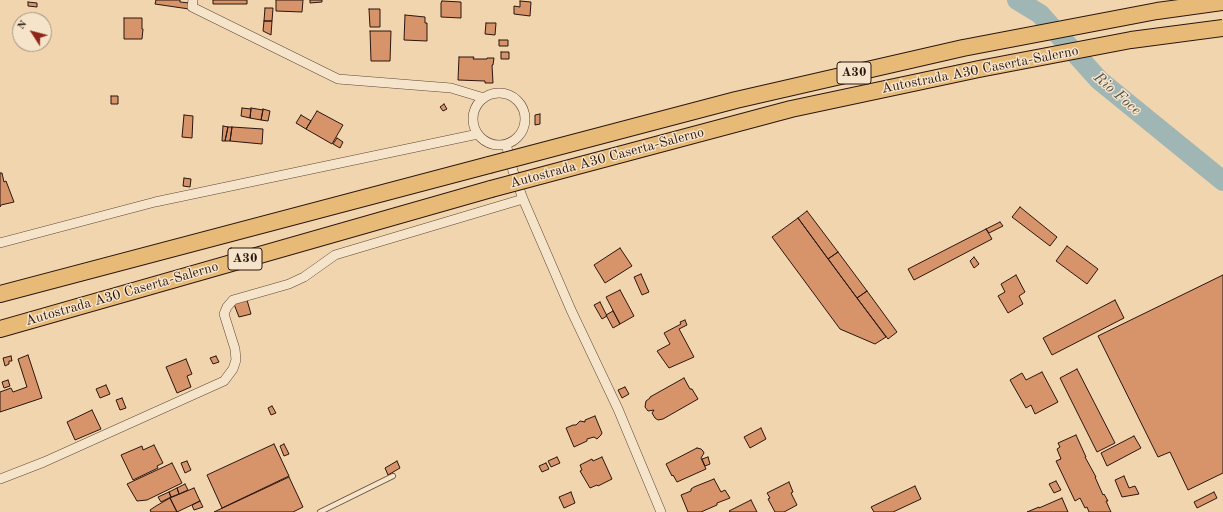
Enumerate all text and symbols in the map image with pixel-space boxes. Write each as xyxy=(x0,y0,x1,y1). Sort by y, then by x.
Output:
north arrow xyxy=(12,12,52,52)
text: N xyxy=(16,19,30,32)
street label: Autostrada A30 Caserta-Salerno xyxy=(880,43,1080,97)
road number: A30 xyxy=(837,62,871,84)
water label: Rio Foce xyxy=(1090,69,1144,119)
street label: Autostrada A30 Caserta-Salerno xyxy=(508,124,706,192)
road number: A30 xyxy=(228,248,262,270)
street label: Autostrada A30 Caserta-Salerno xyxy=(23,258,221,330)

